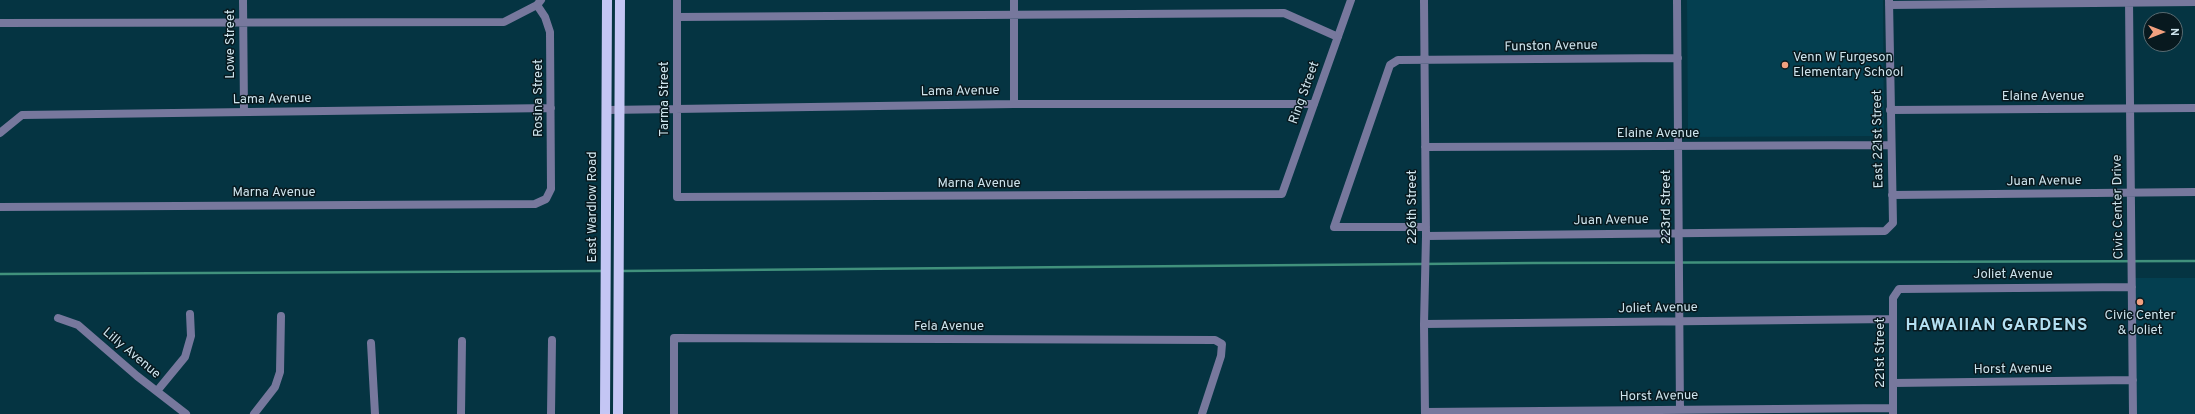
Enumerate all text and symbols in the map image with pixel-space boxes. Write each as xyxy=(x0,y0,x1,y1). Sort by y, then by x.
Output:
street label: Lowe Street xyxy=(223,9,239,79)
north arrow xyxy=(2143,12,2183,52)
text: N xyxy=(2167,28,2181,36)
street label: Funston Avenue xyxy=(1504,38,1598,56)
place label: Venn W Furgeson Elementary School xyxy=(1793,50,1903,81)
street label: Rosina Street xyxy=(531,59,547,137)
street label: Ring Street xyxy=(1286,59,1324,127)
marker: Venn W Furgeson Elementary School xyxy=(1780,60,1790,70)
street label: Tarma Street xyxy=(657,61,673,137)
street label: Lama Avenue xyxy=(921,84,999,100)
street label: Elaine Avenue xyxy=(2002,89,2084,105)
street label: East 221st Street xyxy=(1870,90,1888,188)
street label: Lama Avenue xyxy=(233,92,311,108)
street label: Elaine Avenue xyxy=(1617,126,1699,142)
street label: East Wardlow Road xyxy=(585,151,601,263)
street label: Civic Center Drive xyxy=(2110,154,2128,260)
street label: 226th Street xyxy=(1405,170,1421,244)
street label: 223rd Street xyxy=(1659,170,1675,244)
street label: Juan Avenue xyxy=(2006,174,2082,190)
street label: Marna Avenue xyxy=(938,176,1020,192)
street label: Marna Avenue xyxy=(233,185,315,201)
street label: Juan Avenue xyxy=(1573,213,1649,229)
street label: Joliet Avenue xyxy=(1973,267,2053,283)
marker: Civic Center & Joliet xyxy=(2135,297,2145,307)
street label: Joliet Avenue xyxy=(1618,301,1698,317)
place label: Civic Center & Joliet xyxy=(2105,308,2175,339)
district label: HAWAIIAN GARDENS xyxy=(1905,317,2089,337)
street label: 221st Street xyxy=(1873,318,1889,388)
street label: Fela Avenue xyxy=(914,319,984,335)
street label: Lilly Avenue xyxy=(99,325,163,383)
street label: Horst Avenue xyxy=(1974,362,2052,378)
street label: Horst Avenue xyxy=(1620,389,1698,405)

